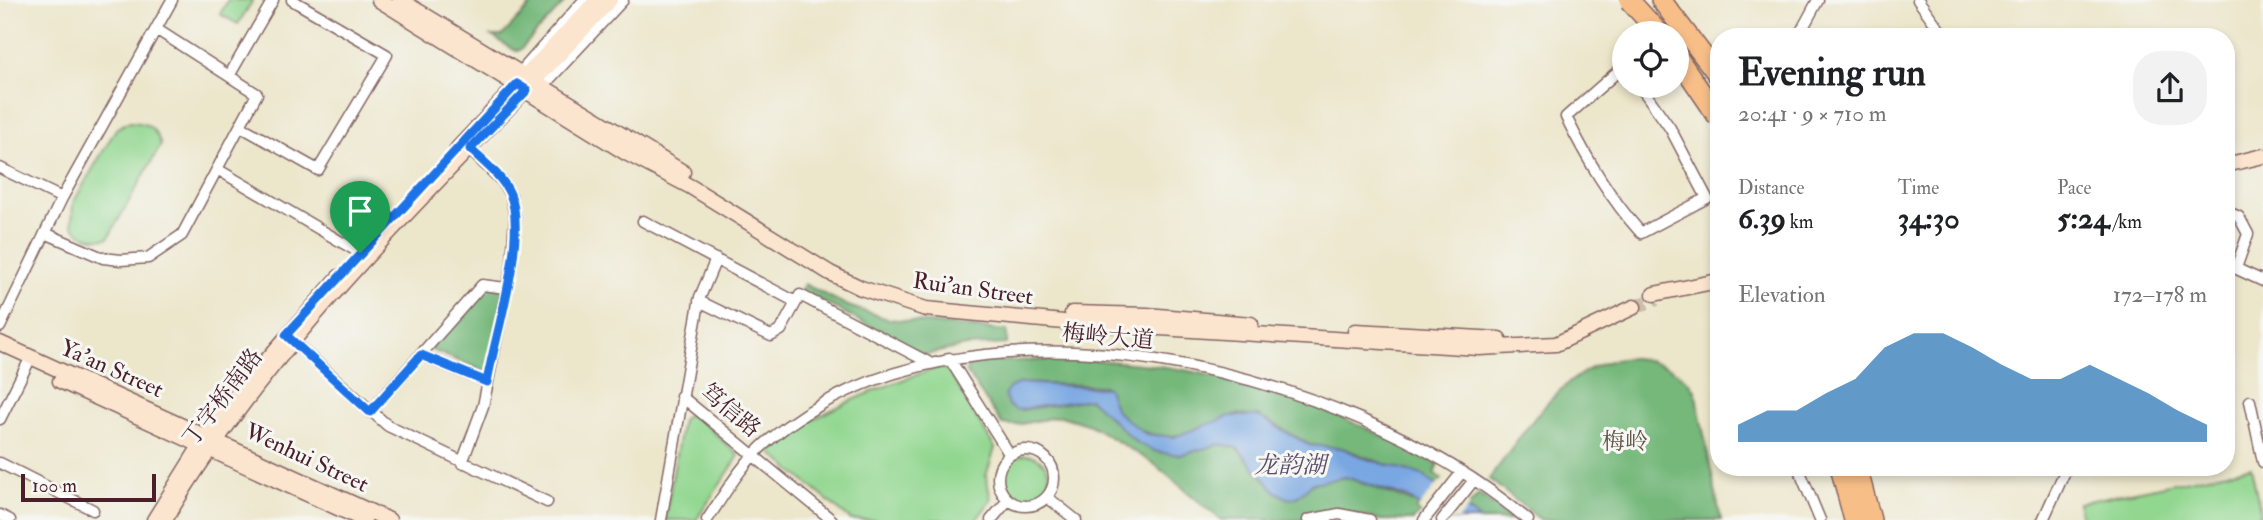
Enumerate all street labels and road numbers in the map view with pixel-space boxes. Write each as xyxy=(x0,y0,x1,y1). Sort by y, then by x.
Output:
street label: Rui'an Street xyxy=(911,266,1035,311)
street label: 梅岭大道 xyxy=(1061,318,1155,355)
street label: Ya'an Street xyxy=(56,333,168,404)
street label: 丁字桥南路 xyxy=(176,343,269,452)
street label: 笃信路 xyxy=(695,377,766,444)
street label: Wenhui Street xyxy=(239,416,373,499)

